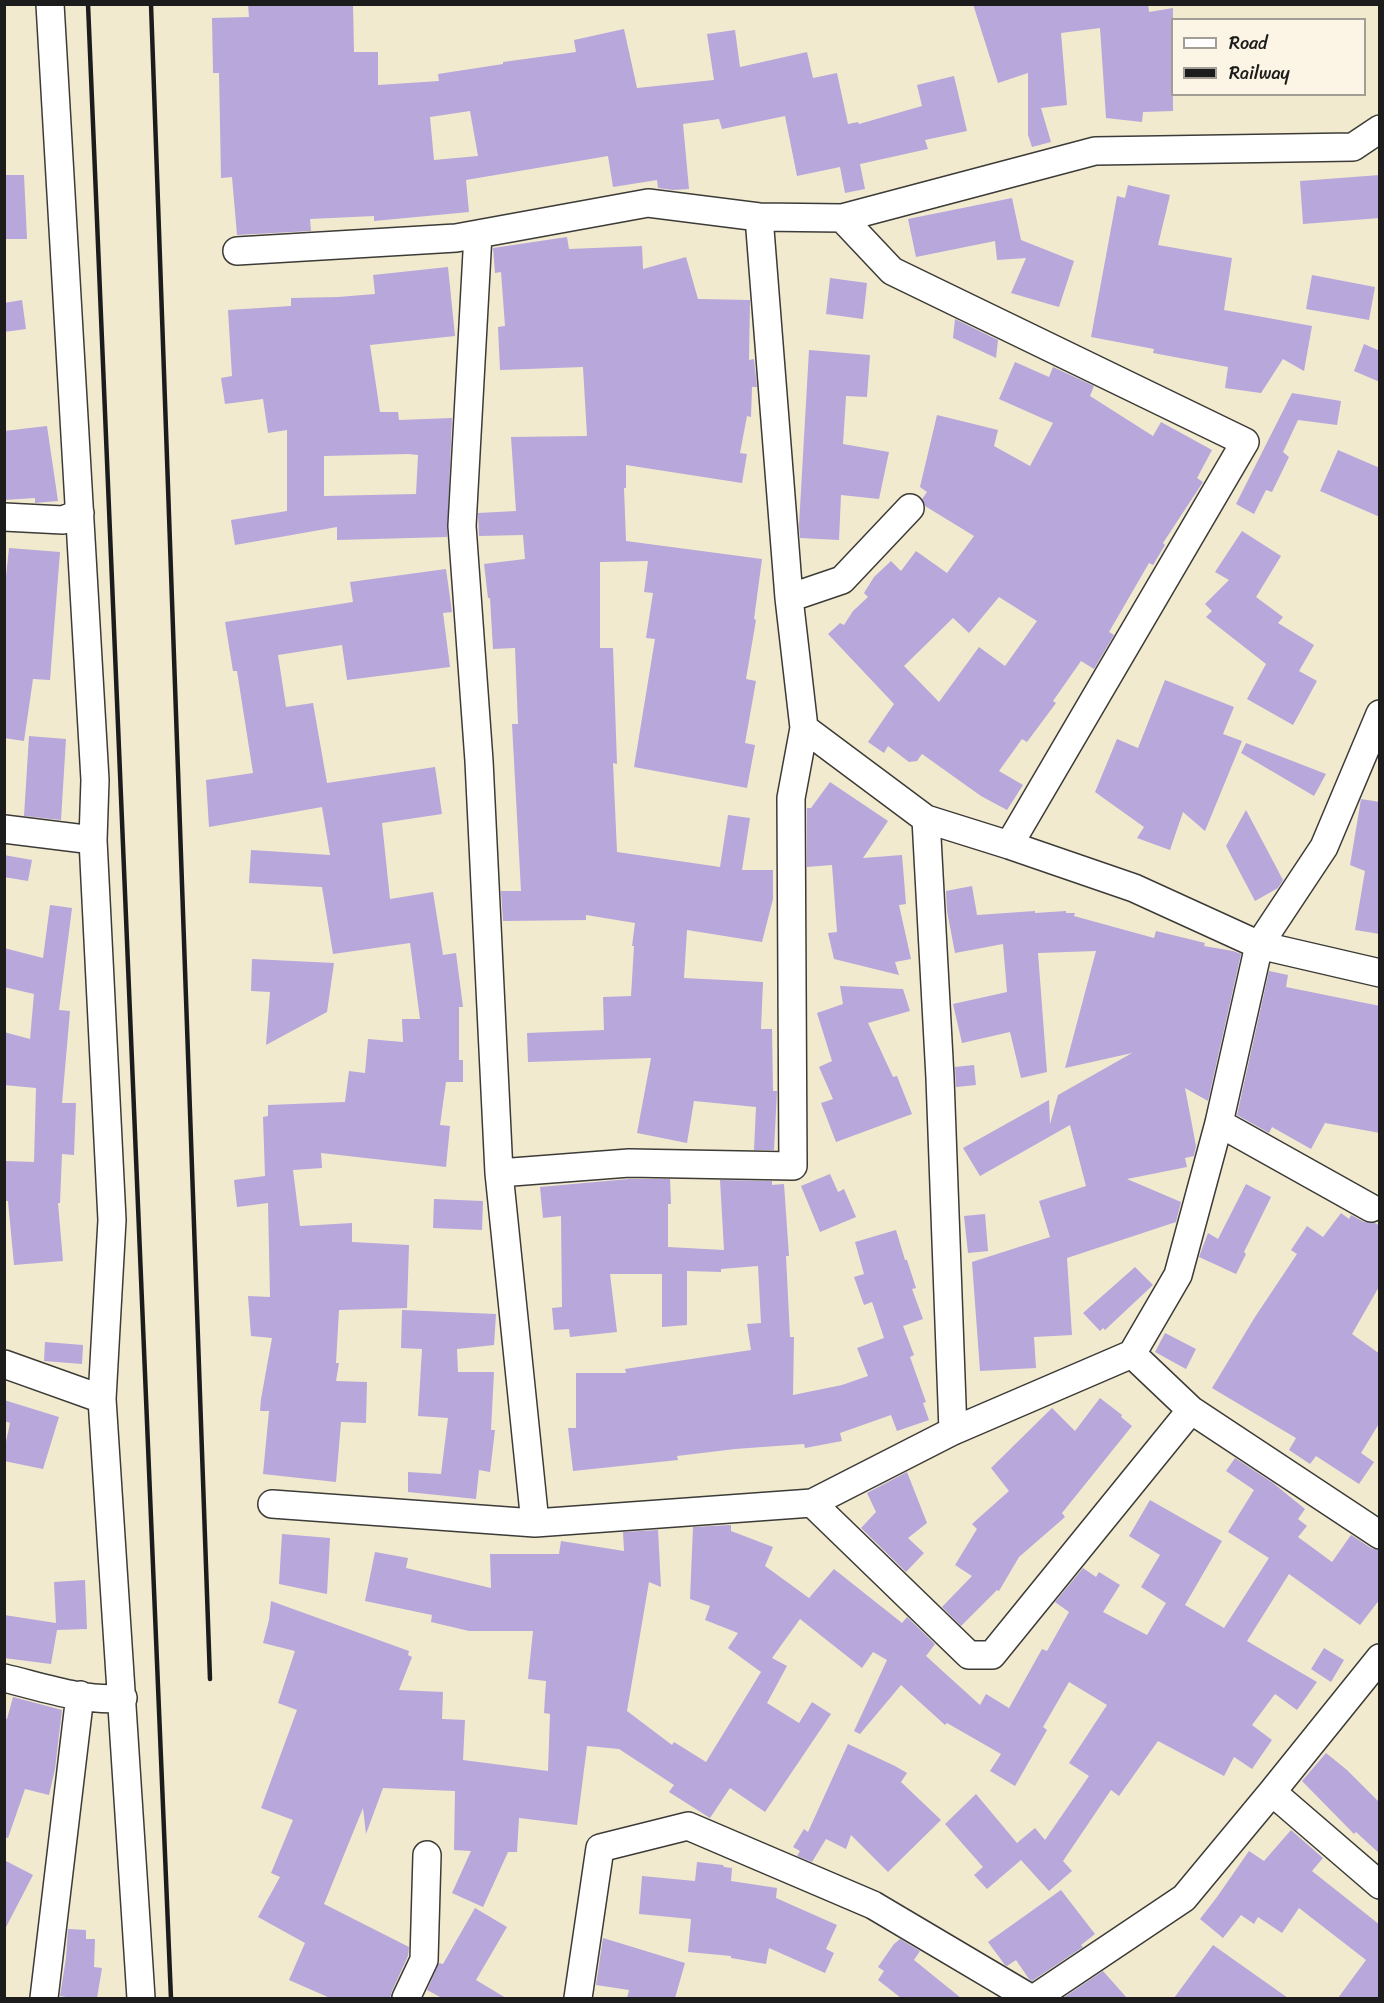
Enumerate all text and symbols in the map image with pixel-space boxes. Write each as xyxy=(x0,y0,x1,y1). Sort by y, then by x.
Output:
legend xyxy=(1171,18,1366,96)
text: Road xyxy=(1229,27,1268,59)
text: Railway xyxy=(1229,57,1290,89)

